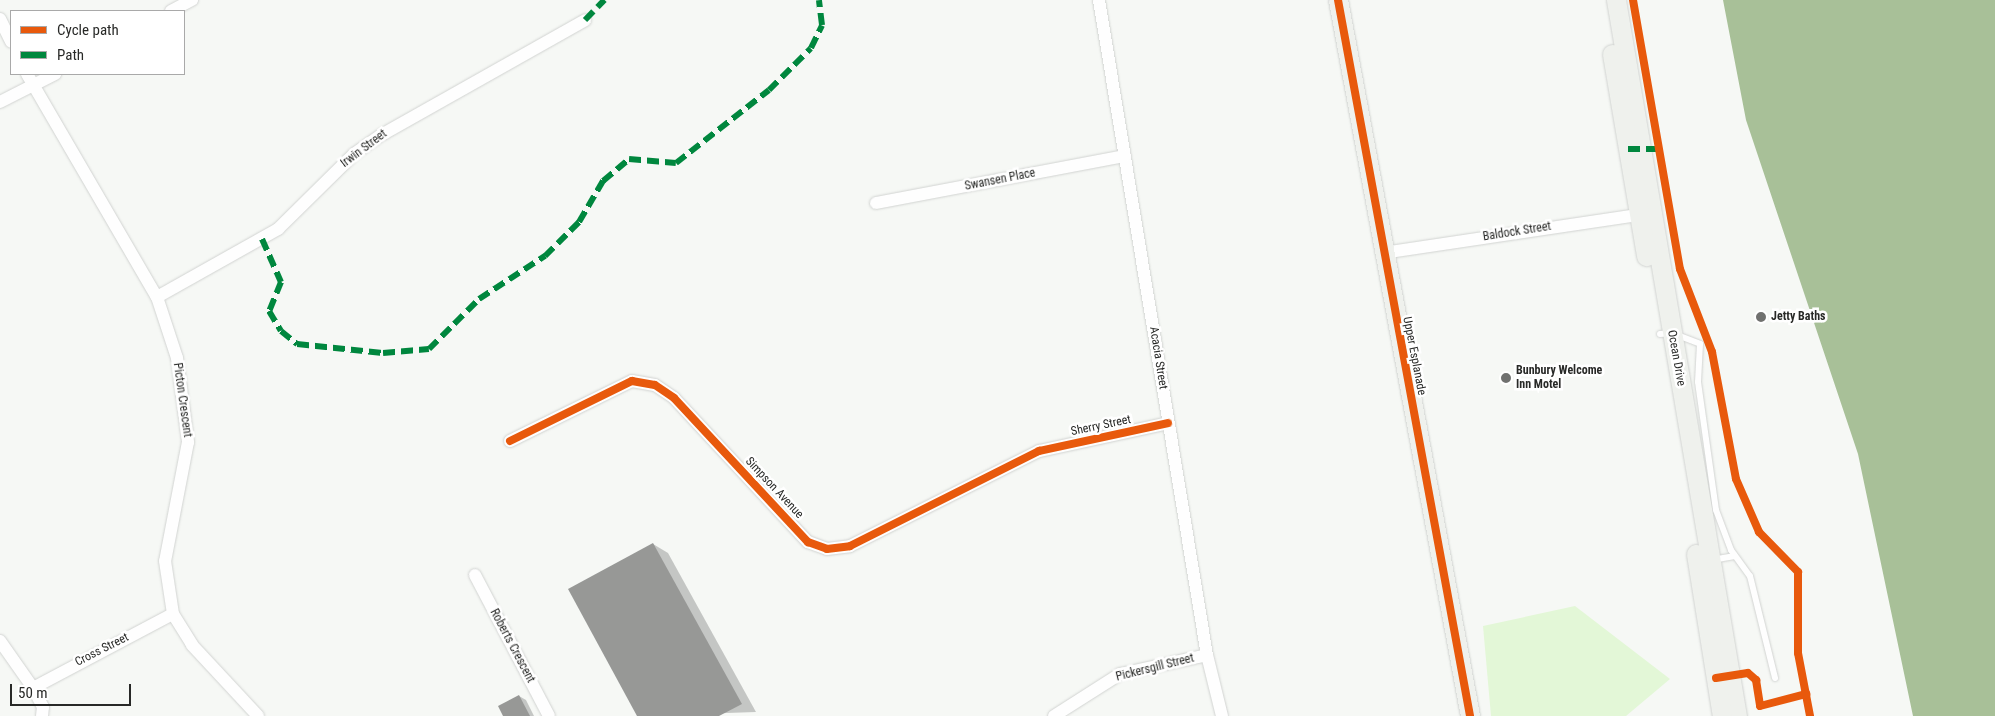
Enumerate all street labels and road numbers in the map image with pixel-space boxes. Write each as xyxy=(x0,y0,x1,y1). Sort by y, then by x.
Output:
street label: Irwin Street xyxy=(338,127,390,171)
street label: Swansen Place xyxy=(964,166,1036,194)
street label: Baldock Street xyxy=(1482,220,1552,244)
street label: Upper Esplanade xyxy=(1399,316,1429,396)
street label: Acacia Street xyxy=(1146,326,1170,390)
street label: Ocean Drive xyxy=(1664,329,1688,387)
street label: Picton Crescent xyxy=(170,362,194,438)
street label: Sherry Street xyxy=(1070,413,1132,439)
street label: Simpson Avenue xyxy=(742,454,806,522)
street label: Roberts Crescent xyxy=(486,607,538,685)
street label: Cross Street xyxy=(73,630,131,670)
street label: Pickersgill Street xyxy=(1114,651,1196,685)

